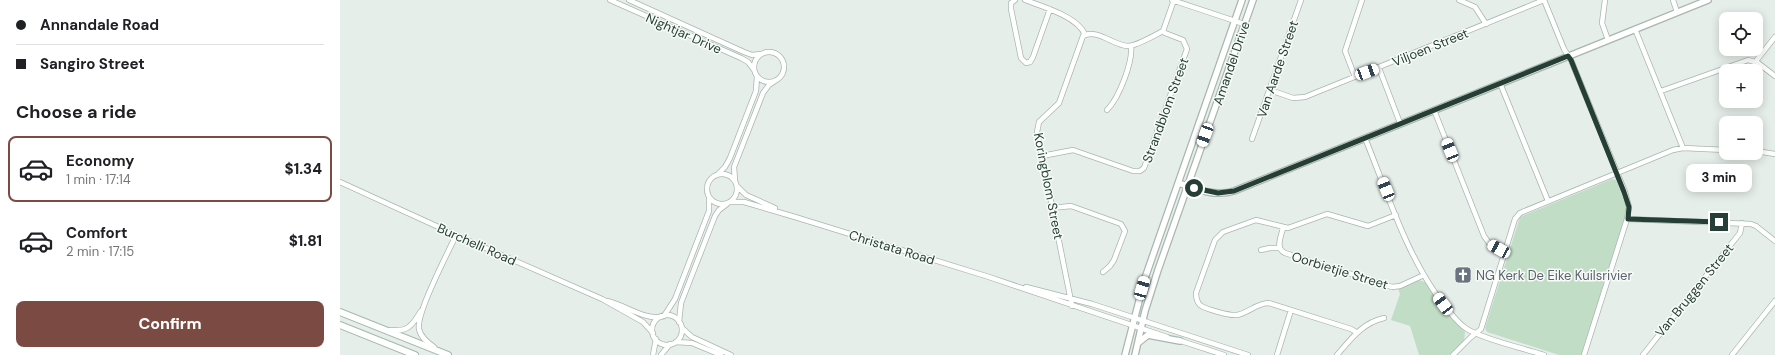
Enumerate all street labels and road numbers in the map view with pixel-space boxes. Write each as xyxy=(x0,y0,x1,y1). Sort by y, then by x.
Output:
street label: Nightjar Drive xyxy=(643,9,724,58)
street label: Van Aarde Street xyxy=(1253,18,1302,120)
street label: Amandel Drive xyxy=(1209,19,1254,107)
street label: Viljoen Street xyxy=(1390,24,1471,70)
street label: Strandblom Street xyxy=(1139,55,1192,165)
street label: Koringblom Street xyxy=(1030,131,1067,241)
street label: Burchelli Road xyxy=(435,219,519,269)
street label: Christata Road xyxy=(847,226,937,269)
street label: Van Bruggen Street xyxy=(1651,240,1737,341)
street label: Oorbietjie Street xyxy=(1290,248,1390,293)

